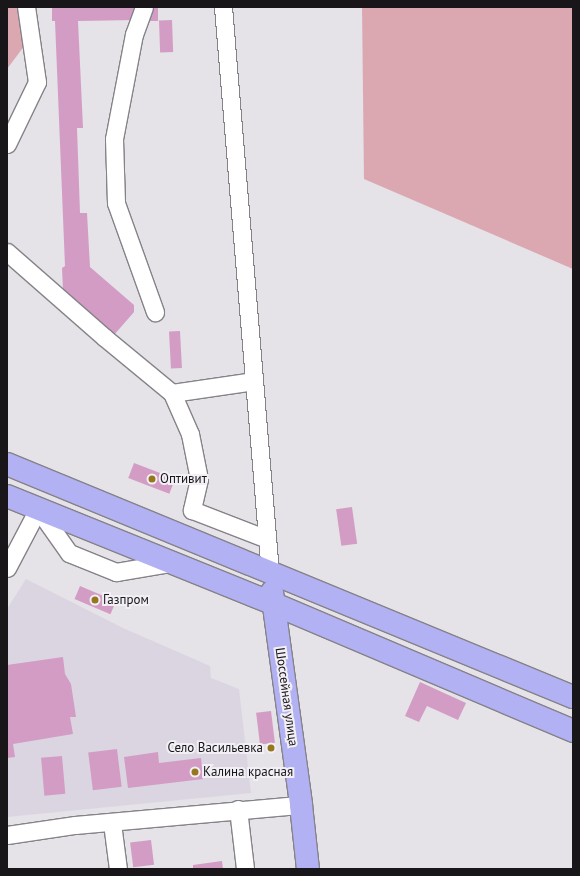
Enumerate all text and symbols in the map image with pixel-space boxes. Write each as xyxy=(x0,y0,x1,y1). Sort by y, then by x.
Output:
place label: Оптивит xyxy=(160,471,207,487)
marker: Оптивит xyxy=(147,474,157,484)
place label: Газпром xyxy=(103,592,149,608)
marker: Газпром xyxy=(90,595,100,605)
street label: Шоссейная улица xyxy=(271,647,301,747)
place label: Село Васильевка xyxy=(168,740,263,756)
marker: Село Васильевка xyxy=(266,743,276,753)
place label: Калина красная xyxy=(203,764,293,780)
marker: Калина красная xyxy=(190,767,200,777)

